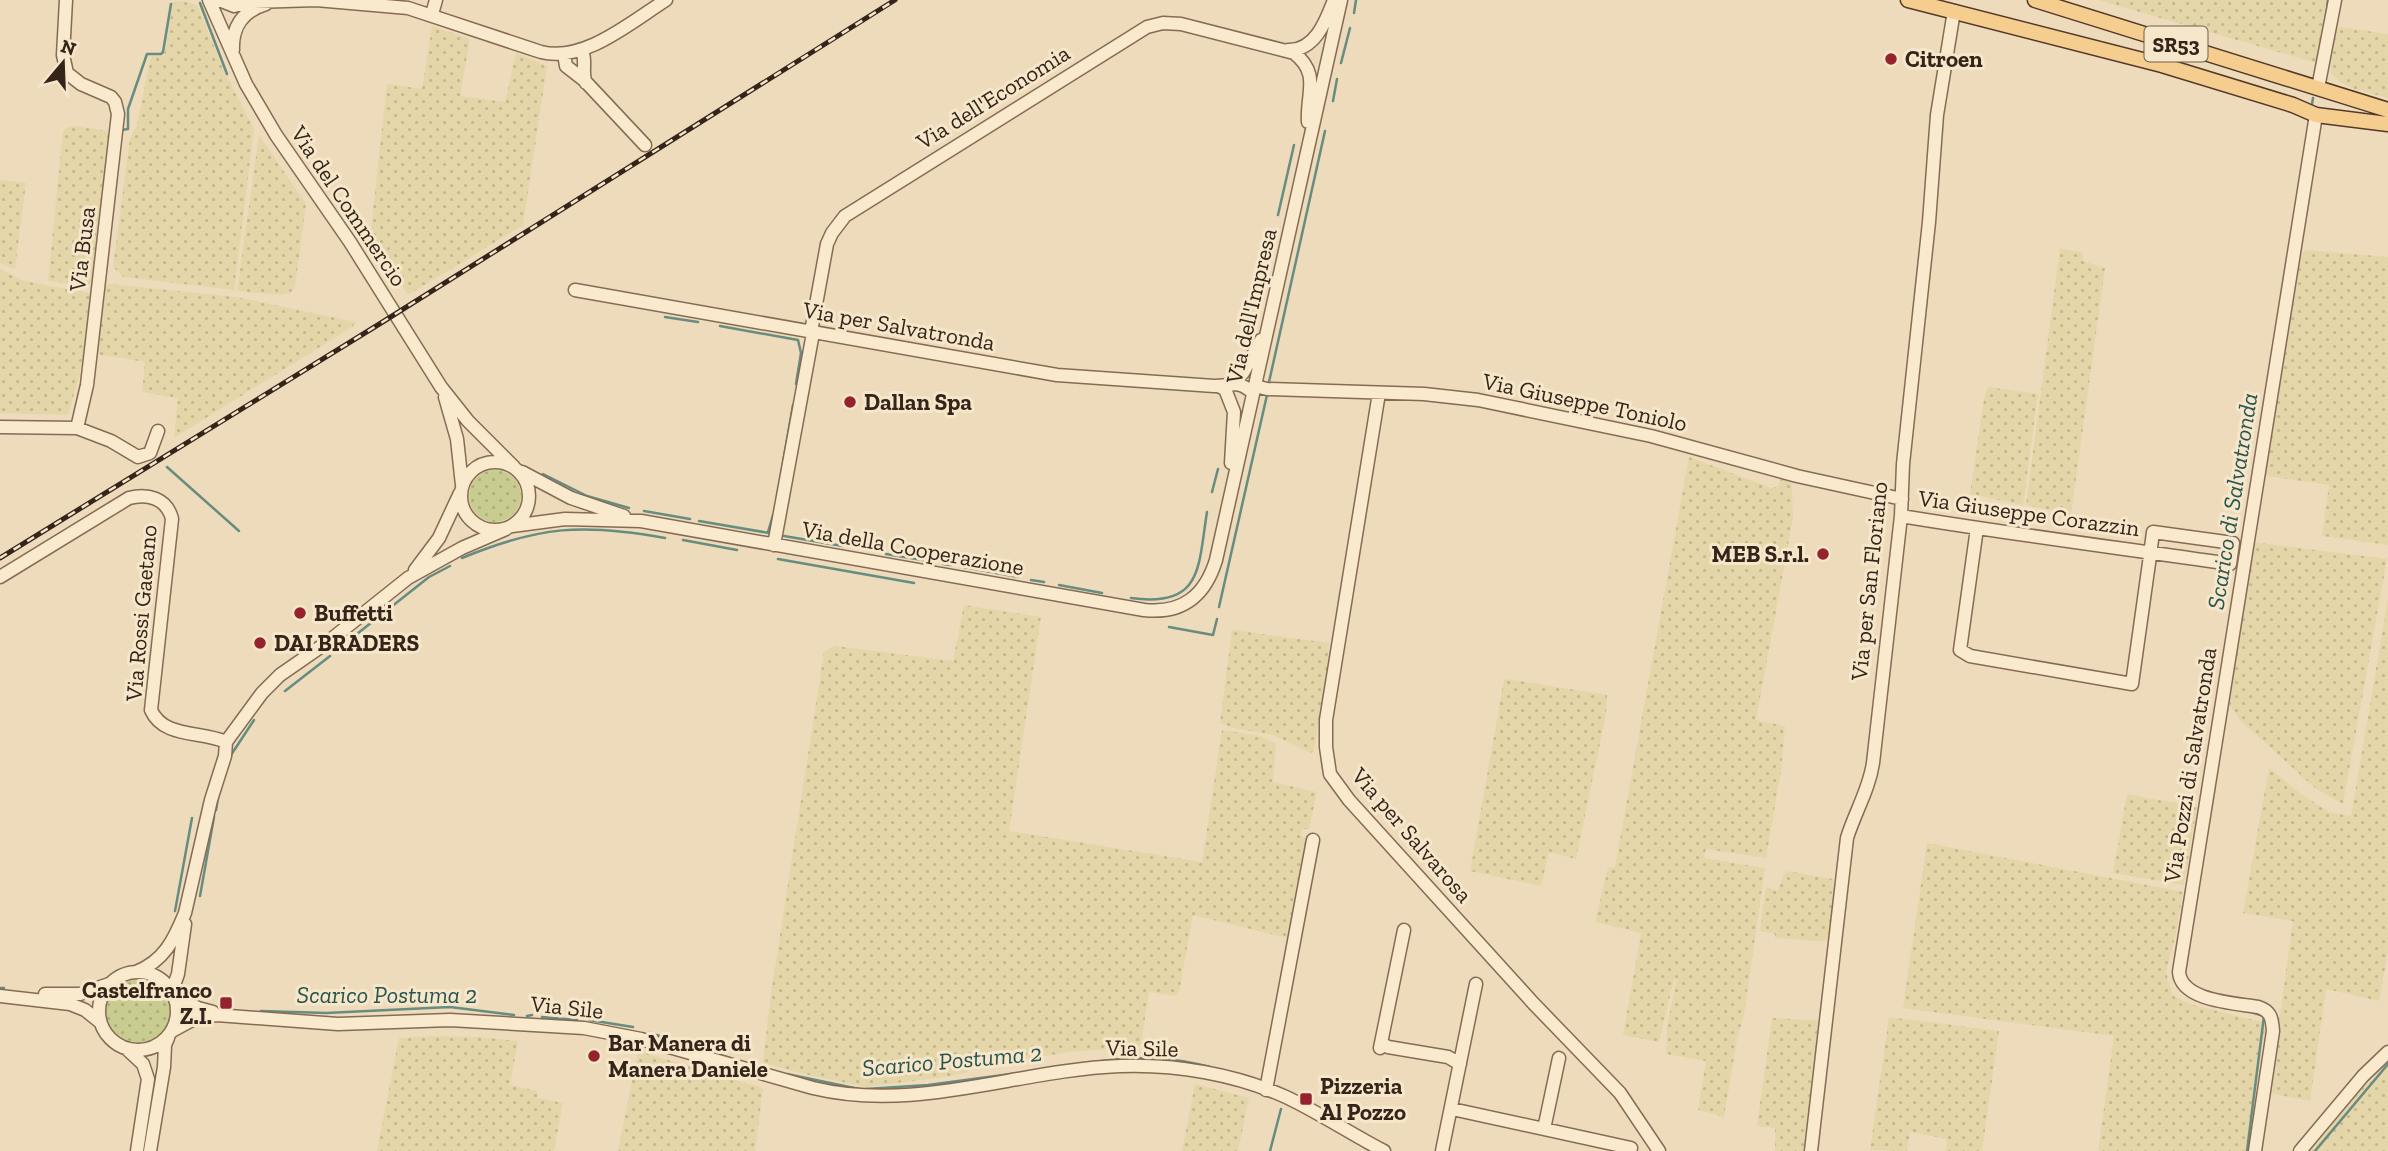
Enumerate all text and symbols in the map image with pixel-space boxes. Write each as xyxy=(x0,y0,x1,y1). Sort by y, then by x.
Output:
road number: SR53 xyxy=(2144,26,2208,61)
north arrow xyxy=(28,28,98,98)
text: N xyxy=(58,34,79,61)
street label: Via dell'Economia xyxy=(910,39,1075,156)
place label: Citroen xyxy=(1905,45,1983,73)
marker: Citroen xyxy=(1883,51,1899,67)
street label: Via del Commercio xyxy=(284,120,413,292)
street label: Via Busa xyxy=(63,205,101,294)
street label: Via dell'Impresa xyxy=(1219,226,1282,387)
street label: Via per Salvatronda xyxy=(800,295,997,357)
street label: Via Giuseppe Toniolo xyxy=(1479,366,1690,437)
place label: Dallan Spa xyxy=(864,388,972,416)
water label: Scarico di Salvatronda xyxy=(2201,391,2263,611)
marker: Dallan Spa xyxy=(842,394,858,410)
street label: Via per San Floriano xyxy=(1845,480,1893,683)
street label: Via Giuseppe Corazzin xyxy=(1916,483,2141,542)
street label: Via della Cooperazione xyxy=(799,515,1026,581)
street label: Via Rossi Gaetano xyxy=(119,524,163,703)
place label: MEB S.r.l. xyxy=(1712,540,1809,568)
marker: MEB S.r.l. xyxy=(1815,546,1831,562)
place label: Buffetti xyxy=(314,599,393,627)
marker: Buffetti xyxy=(292,605,308,621)
place label: DAI BRADERS xyxy=(274,629,419,657)
marker: DAI BRADERS xyxy=(252,635,268,651)
street label: Via Pozzi di Salvatronda xyxy=(2157,645,2222,886)
street label: Via per Salvarosa xyxy=(1345,761,1478,908)
place label: Castelfranco Z.I. xyxy=(82,976,212,1030)
water label: Scarico Postuma 2 xyxy=(297,980,477,1009)
street label: Via Sile xyxy=(528,989,605,1025)
marker: Castelfranco Z.I. xyxy=(218,995,234,1011)
place label: Bar Manera di Manera Daniele xyxy=(608,1029,768,1083)
street label: Via Sile xyxy=(1104,1033,1179,1063)
water label: Scarico Postuma 2 xyxy=(861,1038,1043,1082)
marker: Bar Manera di Manera Daniele xyxy=(586,1048,602,1064)
place label: Pizzeria Al Pozzo xyxy=(1320,1072,1406,1126)
marker: Pizzeria Al Pozzo xyxy=(1298,1091,1314,1107)

